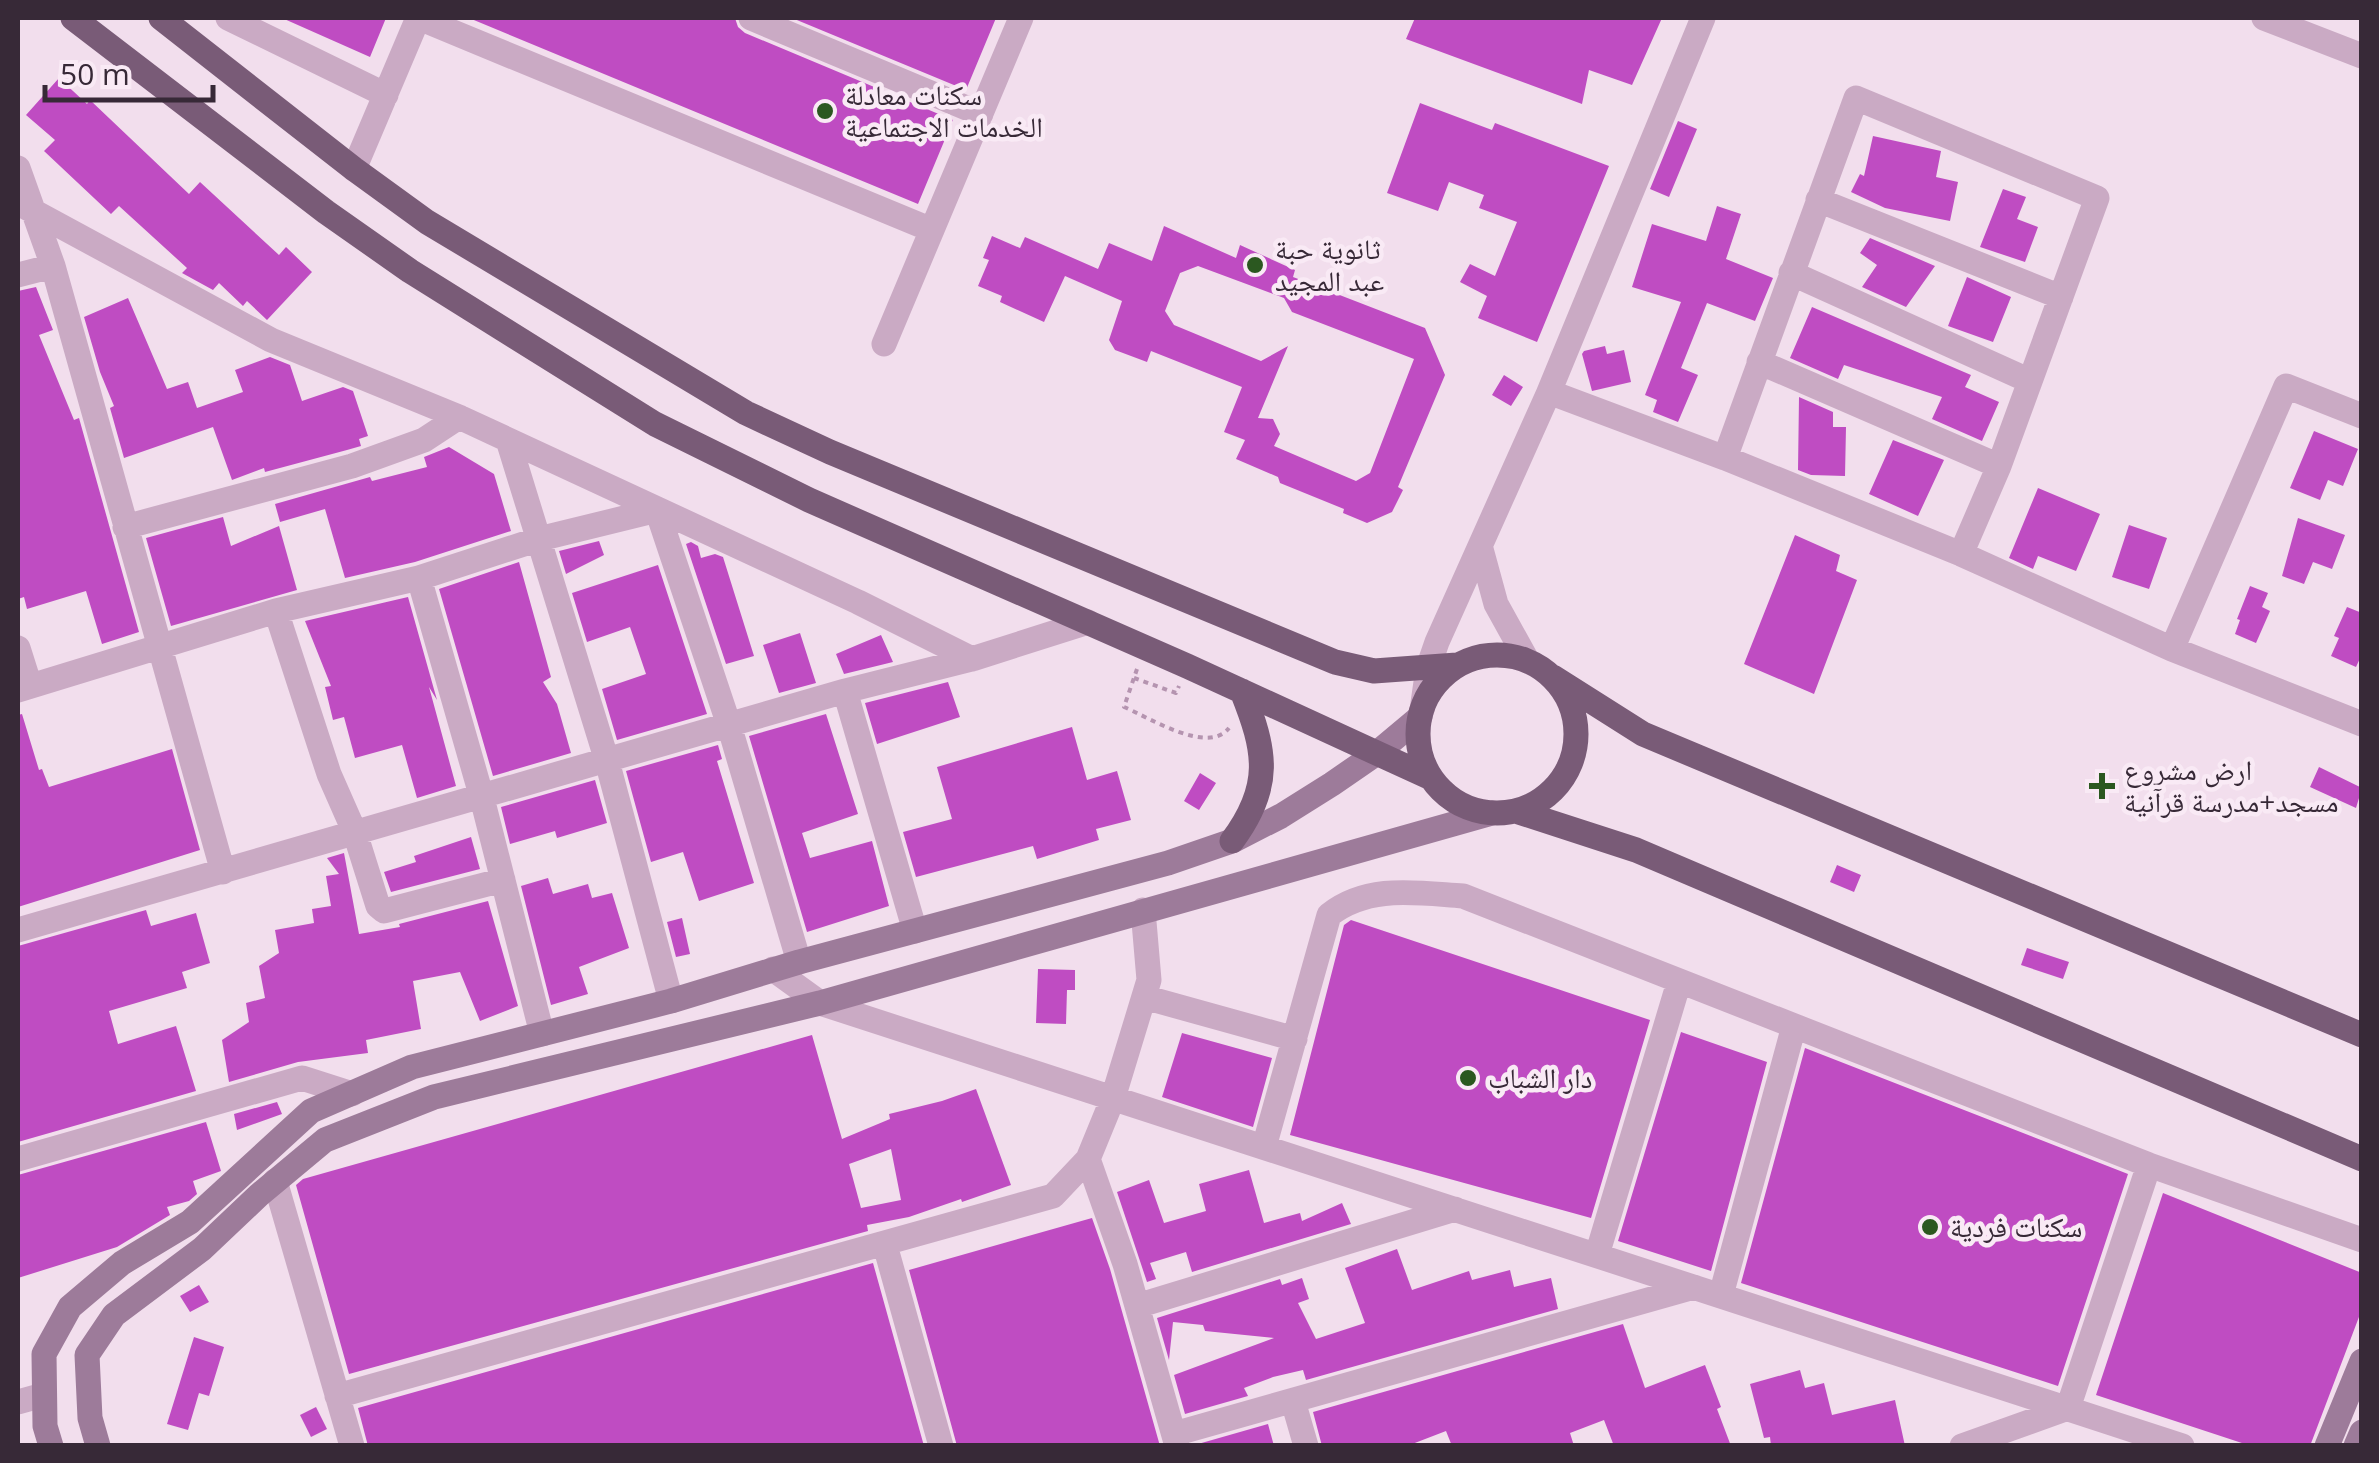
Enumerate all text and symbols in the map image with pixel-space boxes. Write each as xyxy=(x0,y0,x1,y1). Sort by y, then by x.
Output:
scale bar xyxy=(45,40,212,102)
text: 50 m xyxy=(60,53,130,94)
place label: سكنات معادلة الخدمات الاجتماعية xyxy=(845,75,1043,145)
marker: سكنات معادلة الخدمات الاجتماعية xyxy=(814,100,836,122)
place label: ثانوية حبة عبد المجيد xyxy=(1275,229,1384,299)
marker: ثانوية حبة عبد المجيد xyxy=(1244,254,1266,276)
place label: ارض مشروع مسجد+مدرسة قرآنية xyxy=(2124,750,2339,820)
marker: ارض مشروع مسجد+مدرسة قرآنية xyxy=(2089,773,2115,799)
place label: دار الشباب xyxy=(1488,1058,1592,1096)
marker: دار الشباب xyxy=(1457,1067,1479,1089)
place label: سكنات فردية xyxy=(1950,1207,2082,1245)
marker: سكنات فردية xyxy=(1919,1216,1941,1238)

